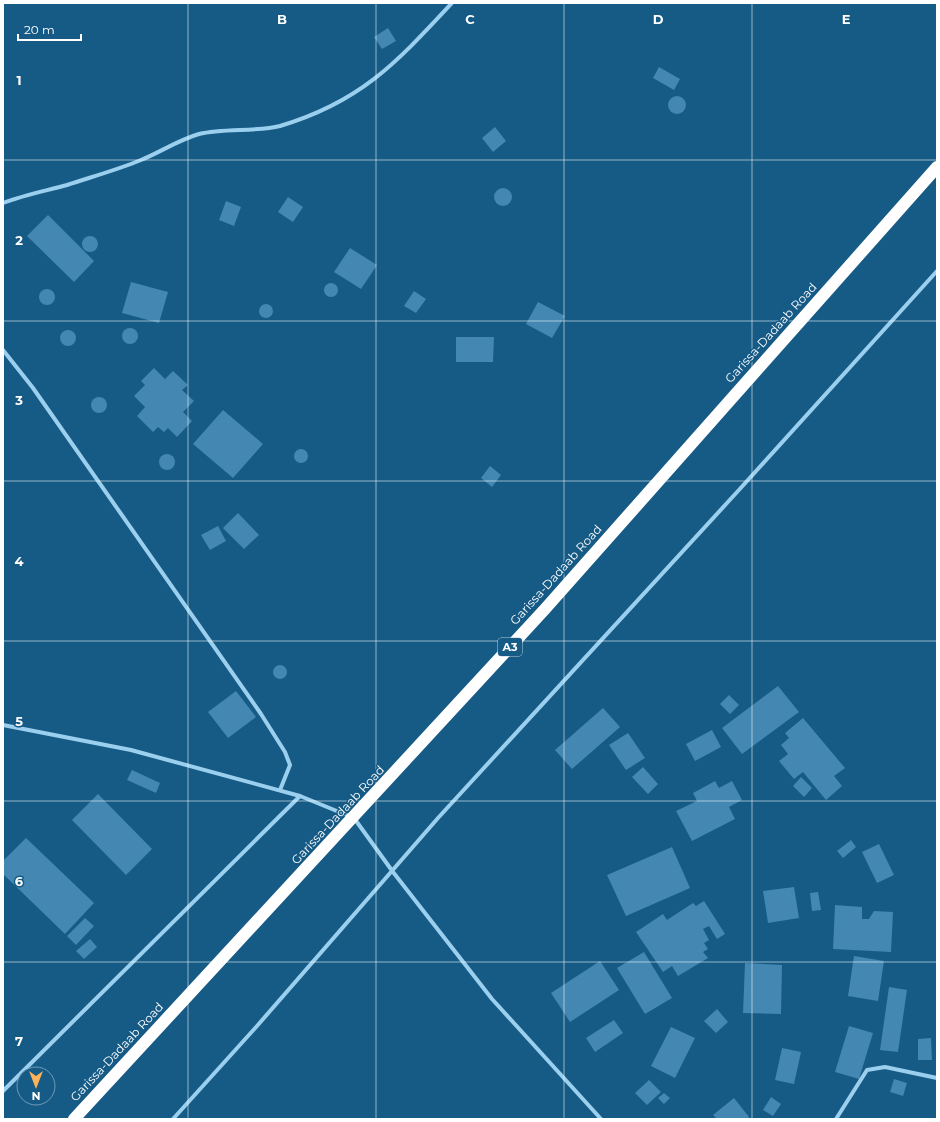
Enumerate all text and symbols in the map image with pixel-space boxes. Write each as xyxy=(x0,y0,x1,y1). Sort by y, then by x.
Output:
text: B xyxy=(277,11,287,27)
text: C xyxy=(465,11,475,27)
text: D xyxy=(653,11,664,27)
text: E xyxy=(842,11,851,27)
scale bar xyxy=(18,16,81,42)
text: 20 m xyxy=(24,22,55,37)
text: 1 xyxy=(16,72,22,88)
text: 2 xyxy=(15,232,23,248)
street label: Garissa-Dadaab Road xyxy=(722,279,820,386)
text: 3 xyxy=(14,392,23,408)
street label: Garissa-Dadaab Road xyxy=(507,521,605,628)
text: 4 xyxy=(15,553,24,569)
road number: A3 xyxy=(498,638,522,656)
text: 5 xyxy=(15,713,23,729)
street label: Garissa-Dadaab Road xyxy=(288,762,387,867)
text: 6 xyxy=(15,873,24,889)
street label: Garissa-Dadaab Road xyxy=(67,999,166,1104)
text: 7 xyxy=(15,1033,23,1049)
north arrow xyxy=(16,1066,56,1106)
text: N xyxy=(32,1089,40,1103)

